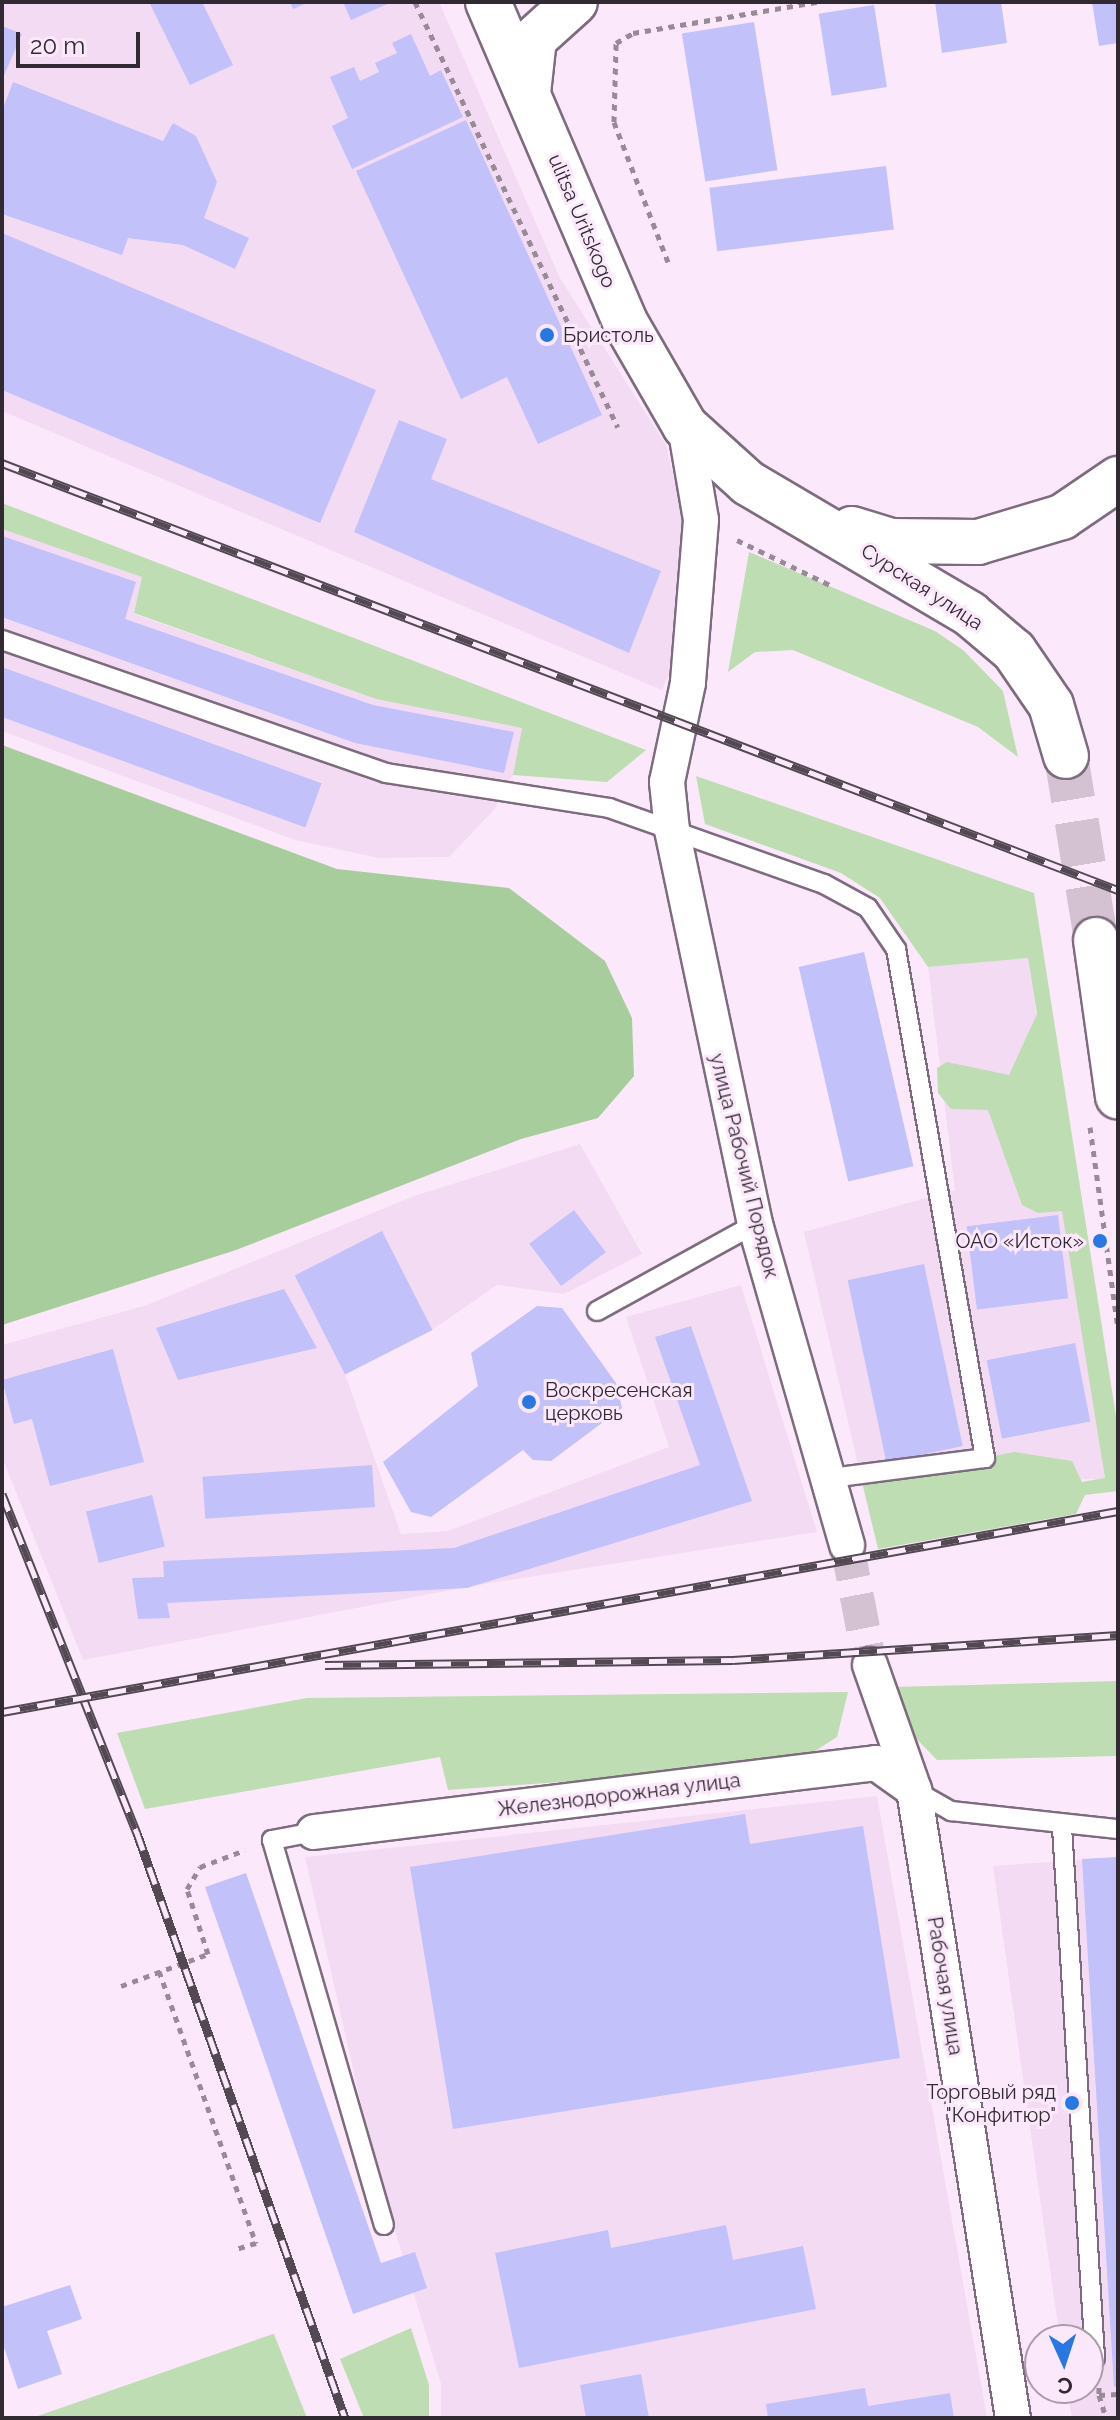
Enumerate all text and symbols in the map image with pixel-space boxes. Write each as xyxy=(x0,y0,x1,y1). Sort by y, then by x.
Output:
scale bar xyxy=(20,16,144,66)
text: 20 m xyxy=(30,31,85,60)
street label: ulitsa Uritskogo xyxy=(543,151,621,291)
place label: Бристоль xyxy=(563,323,654,347)
marker: Бристоль xyxy=(538,326,556,344)
street label: Сурская улица xyxy=(856,538,988,636)
street label: улица Рабочий Порядок xyxy=(704,1051,784,1281)
place label: ОАО «Исток» xyxy=(955,1229,1084,1253)
marker: ОАО «Исток» xyxy=(1091,1232,1109,1250)
place label: Воскресенская церковь xyxy=(545,1378,693,1425)
marker: Воскресенская церковь xyxy=(520,1393,538,1411)
street label: Железнодорожная улица xyxy=(496,1768,742,1822)
street label: Рабочая улица xyxy=(922,1915,968,2057)
place label: Торговый ряд "Конфитюр" xyxy=(926,2080,1056,2127)
marker: Торговый ряд "Конфитюр" xyxy=(1063,2094,1081,2112)
north arrow xyxy=(1024,2324,1104,2404)
text: С xyxy=(1057,2373,1073,2399)

